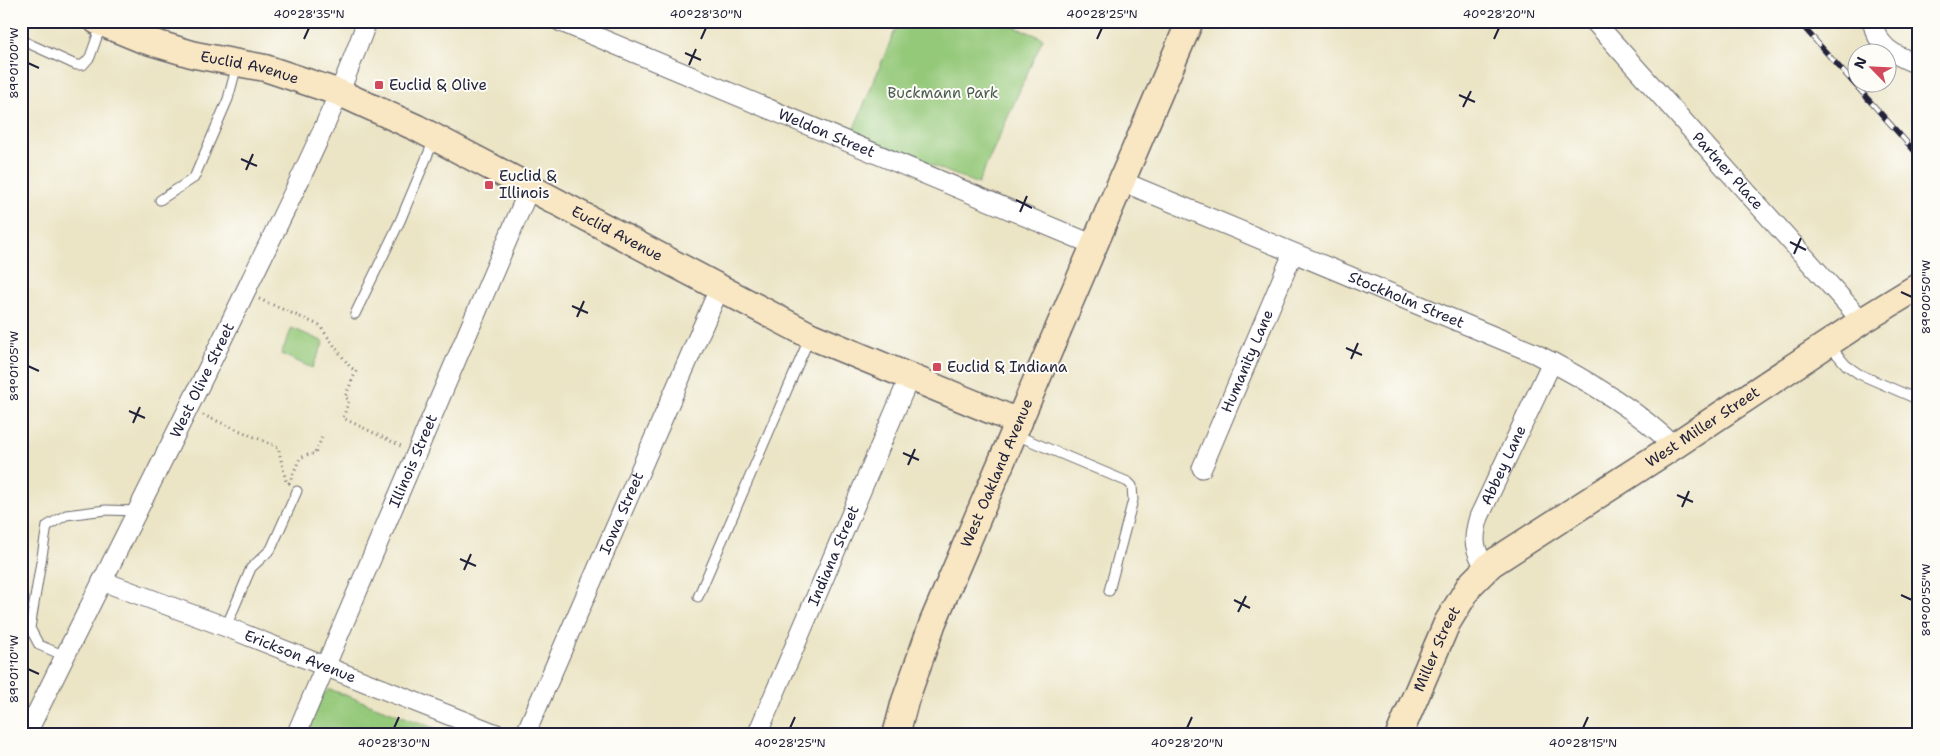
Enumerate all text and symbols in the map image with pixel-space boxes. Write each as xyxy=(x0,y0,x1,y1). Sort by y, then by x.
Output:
text: 40°28'35"N xyxy=(273,6,345,22)
text: 40°28'30"N xyxy=(670,6,742,22)
text: 40°28'25"N xyxy=(1066,6,1138,22)
text: 40°28'20"N xyxy=(1463,6,1535,22)
text: 89°01'00"W xyxy=(6,27,22,99)
north arrow xyxy=(1848,42,1898,92)
street label: Euclid Avenue xyxy=(199,46,302,89)
text: N xyxy=(1850,54,1871,71)
place label: Euclid & Olive xyxy=(389,75,487,95)
marker: Euclid & Olive xyxy=(373,79,385,91)
park label: Buckmann Park xyxy=(888,83,998,103)
street label: Weldon Street xyxy=(775,104,878,162)
street label: Partner Place xyxy=(1688,128,1768,214)
place label: Euclid & Illinois xyxy=(499,166,557,203)
marker: Euclid & Illinois xyxy=(483,179,495,191)
street label: Euclid Avenue xyxy=(568,201,666,266)
text: 89°00'50"W xyxy=(1918,260,1934,334)
street label: Stockholm Street xyxy=(1345,267,1467,333)
street label: Humanity Lane xyxy=(1217,307,1278,416)
street label: West Olive Street xyxy=(165,319,239,441)
text: 89°01'05"W xyxy=(6,331,22,401)
place label: Euclid & Indiana xyxy=(947,357,1068,377)
marker: Euclid & Indiana xyxy=(931,361,943,373)
street label: West Miller Street xyxy=(1642,382,1763,472)
street label: West Oakland Avenue xyxy=(956,396,1037,551)
street label: Illinois Street xyxy=(384,411,442,511)
street label: Abbey Lane xyxy=(1476,422,1531,508)
street label: Iowa Street xyxy=(595,469,648,557)
street label: Indiana Street xyxy=(803,502,864,609)
text: 89°00'55"W xyxy=(1918,563,1934,637)
street label: Miller Street xyxy=(1409,602,1465,695)
street label: Erickson Avenue xyxy=(241,625,359,687)
text: 89°01'10"W xyxy=(6,635,22,703)
text: 40°28'30"N xyxy=(358,735,430,751)
text: 40°28'25"N xyxy=(754,735,826,751)
text: 40°28'20"N xyxy=(1151,735,1223,751)
text: 40°28'15"N xyxy=(1549,735,1617,751)

